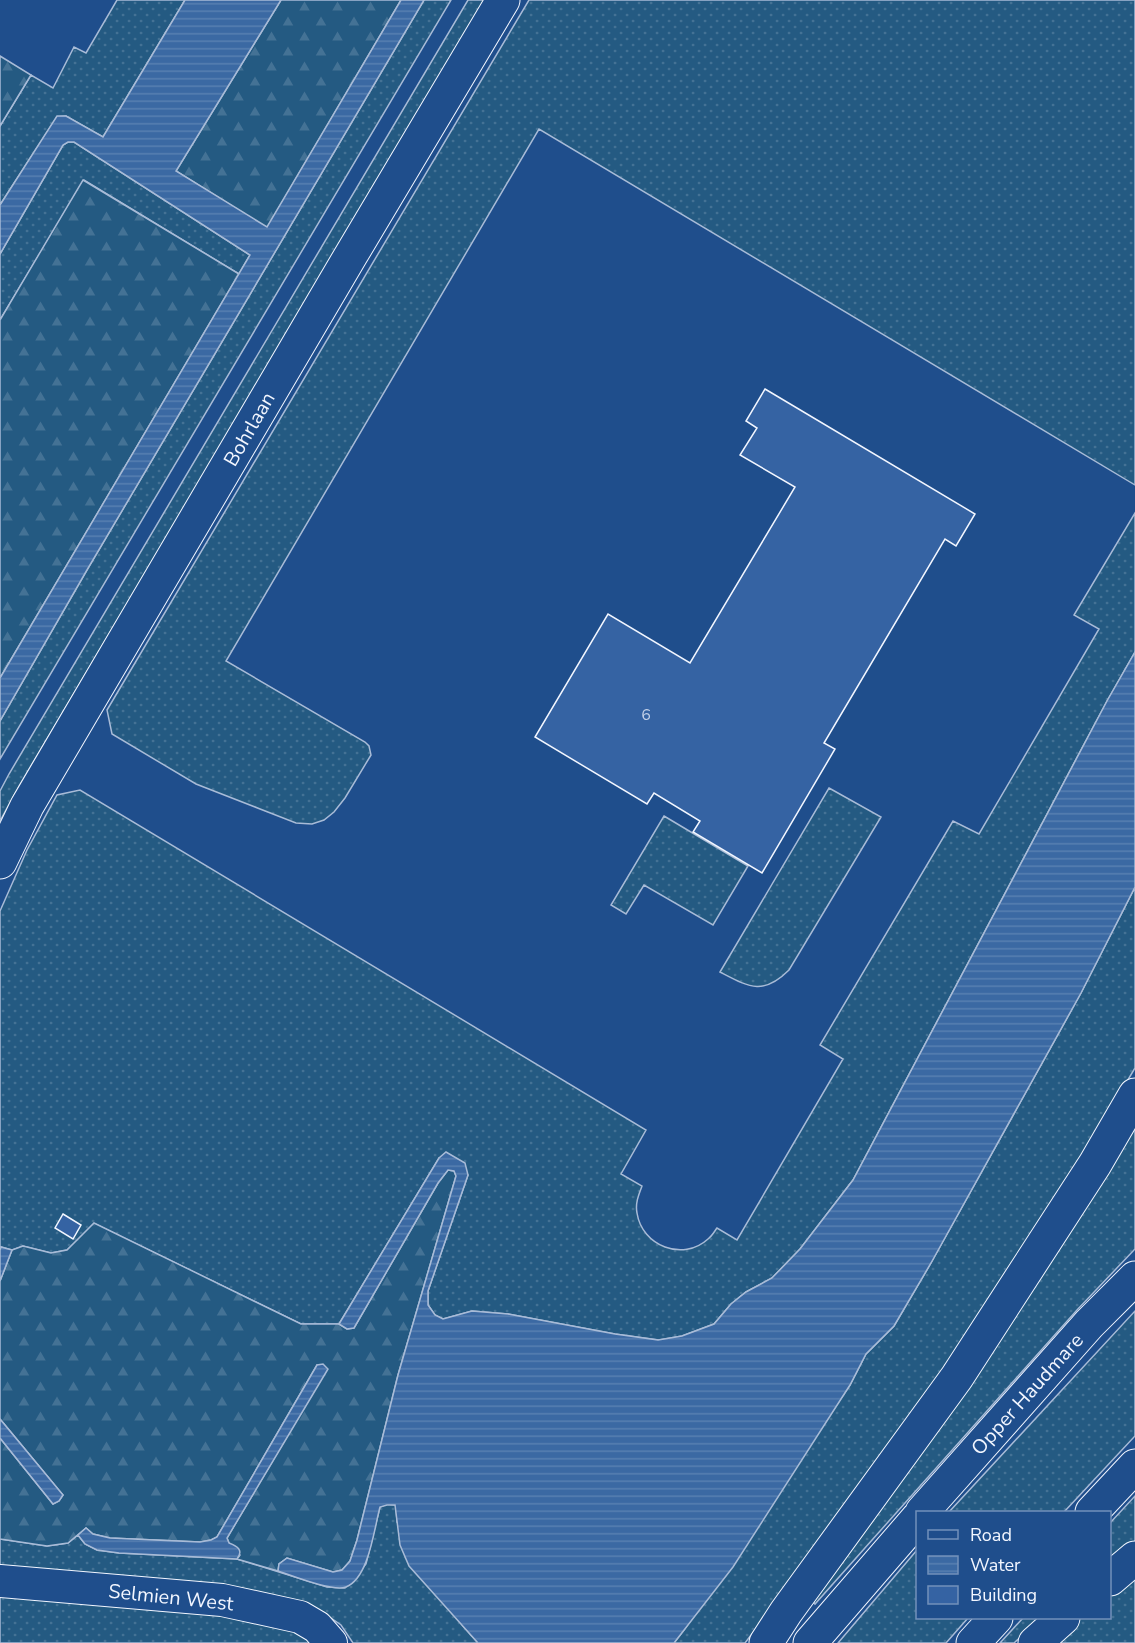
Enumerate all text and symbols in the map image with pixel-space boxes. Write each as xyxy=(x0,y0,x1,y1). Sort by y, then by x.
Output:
street label: Bohrlaan xyxy=(217,387,282,471)
house number: 6 xyxy=(641,704,651,726)
street label: Opper Haudmare xyxy=(965,1327,1089,1461)
legend xyxy=(916,1511,1111,1619)
text: Road xyxy=(970,1523,1012,1547)
text: Water xyxy=(970,1553,1021,1577)
street label: Selmien West xyxy=(107,1577,236,1618)
text: Building xyxy=(970,1583,1037,1607)

